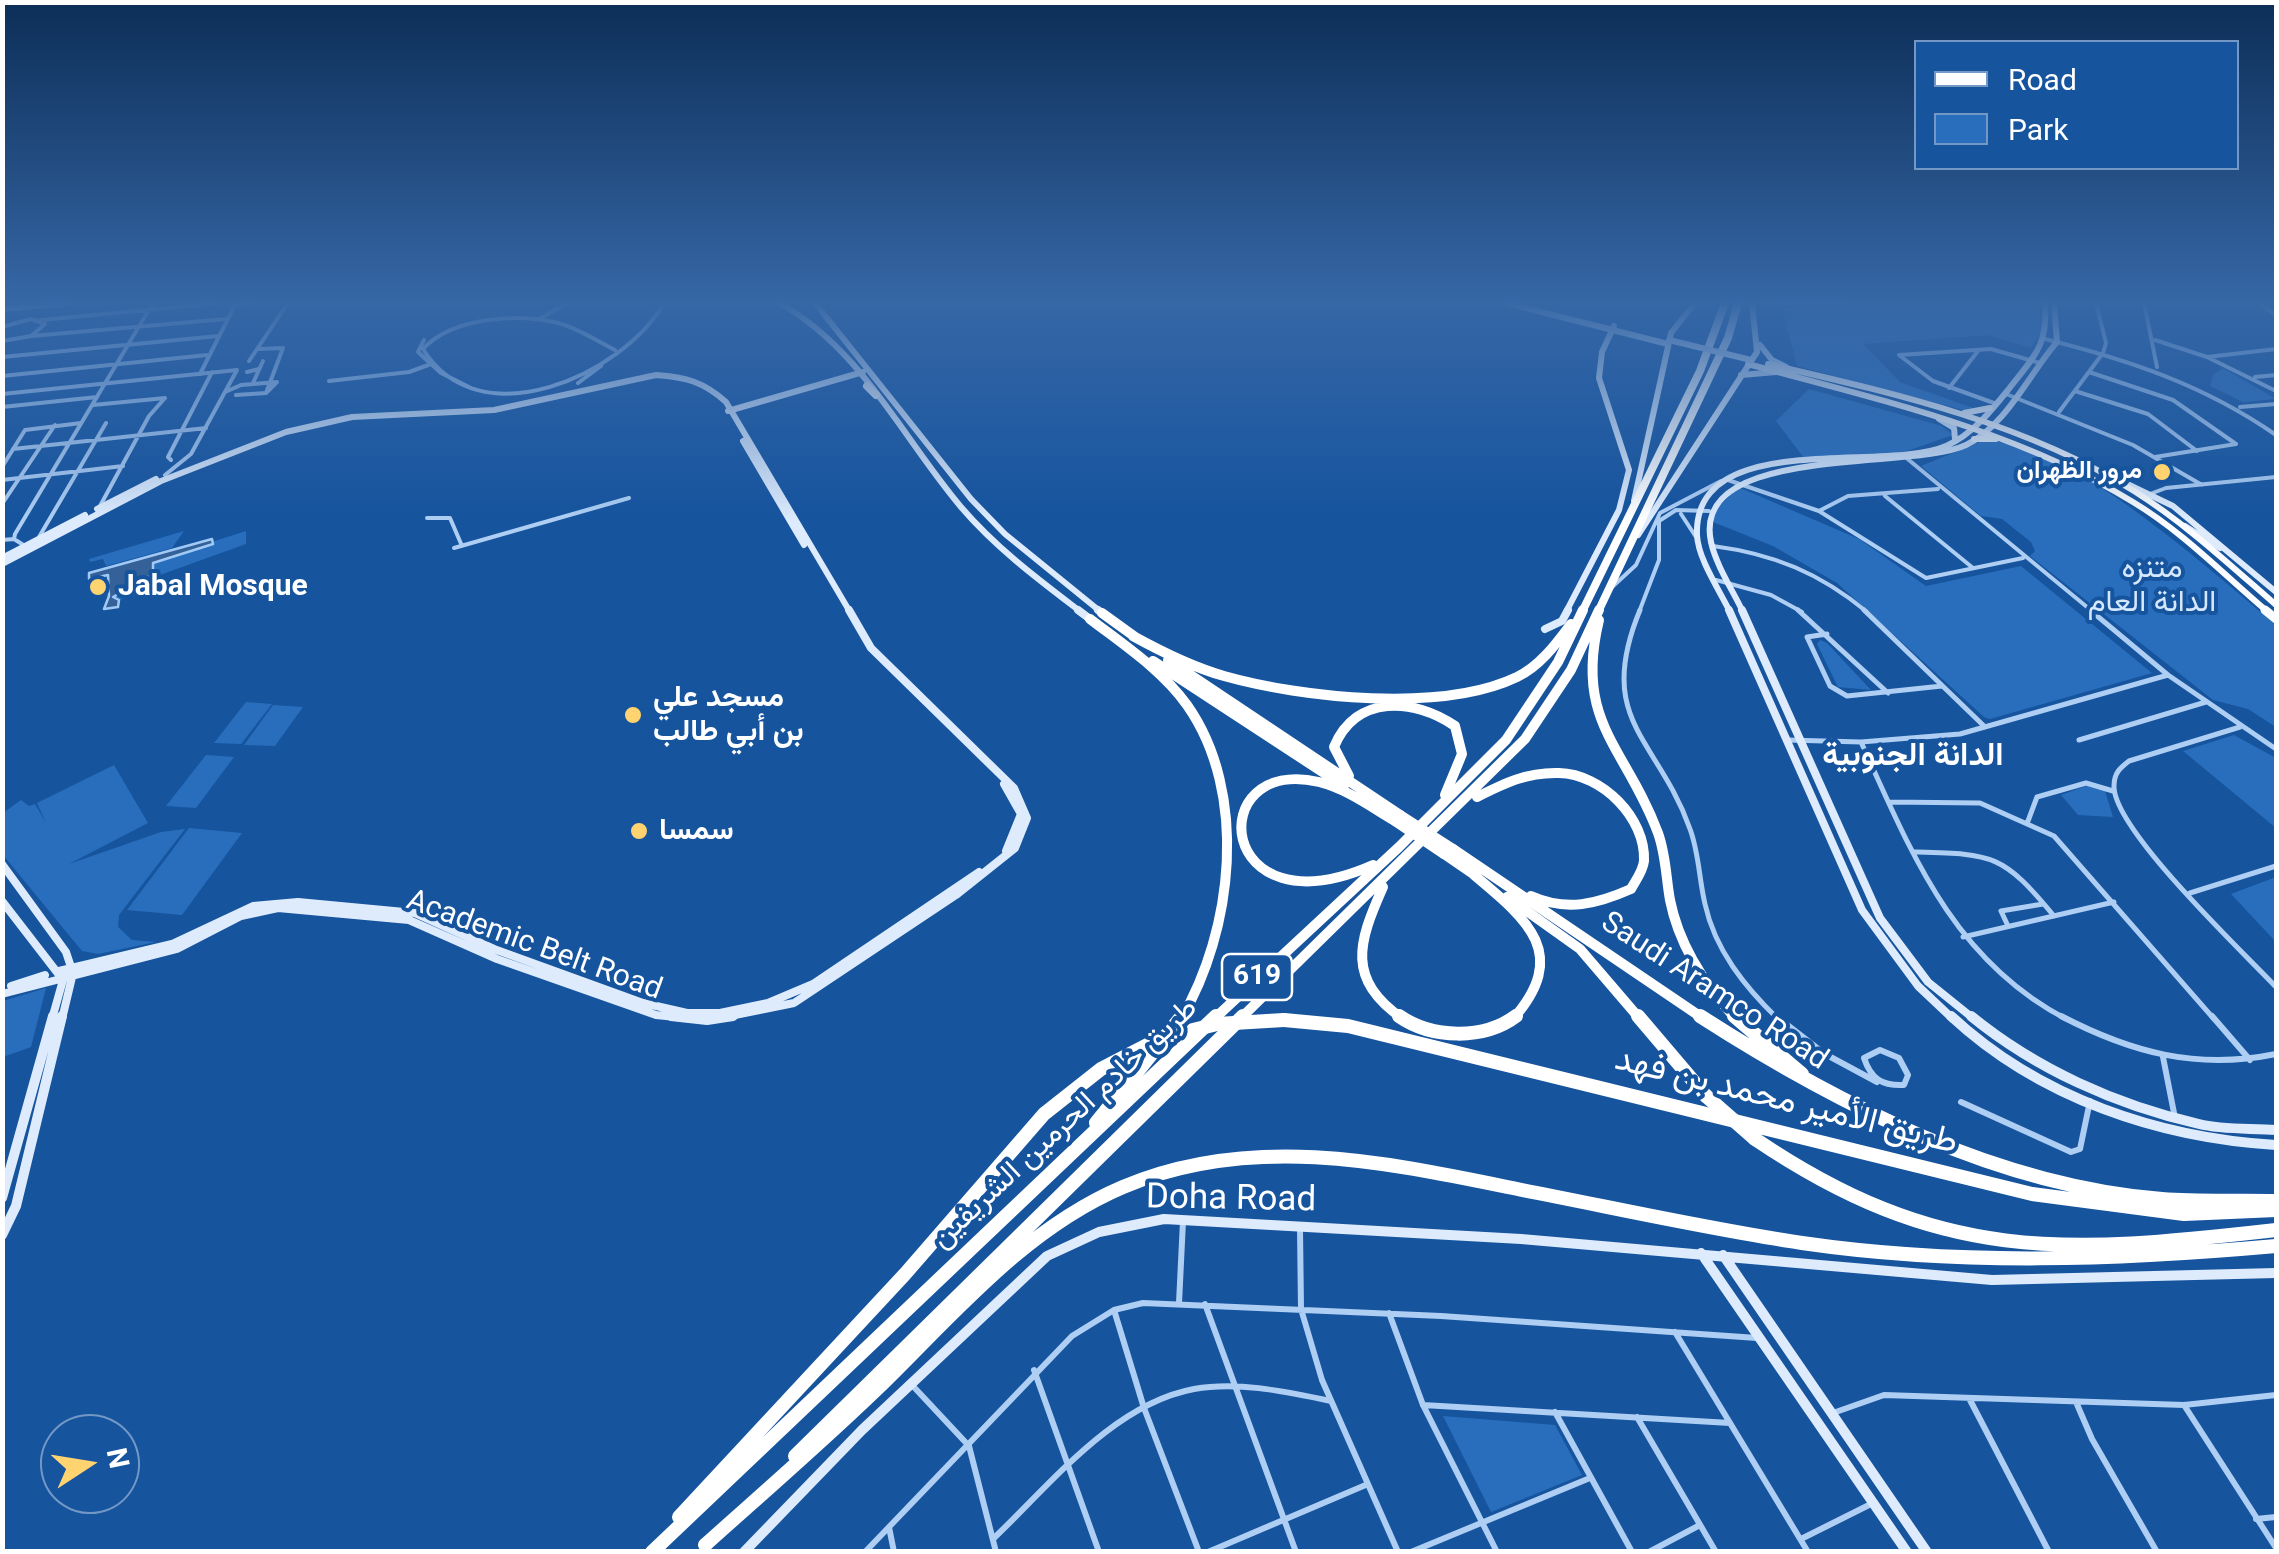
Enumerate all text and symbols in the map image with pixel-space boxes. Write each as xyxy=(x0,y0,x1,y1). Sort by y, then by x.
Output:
legend xyxy=(1914,40,2239,170)
text: Road xyxy=(2008,62,2077,97)
text: Park xyxy=(2008,112,2068,147)
place label: مرور الظهران xyxy=(2017,457,2142,487)
marker: مرور الظهران xyxy=(2151,461,2173,483)
park label: متنزه الدانة العام xyxy=(2088,551,2216,622)
place label: Jabal Mosque xyxy=(118,569,308,605)
marker: Jabal Mosque xyxy=(87,576,109,598)
place label: مسجد علي بن أبي طالب xyxy=(653,680,804,750)
marker: مسجد علي بن أبي طالب xyxy=(622,704,644,726)
district label: الدانة الجنوبية xyxy=(1822,738,2004,776)
place label: سمسا xyxy=(659,813,734,849)
marker: سمسا xyxy=(628,820,650,842)
street label: Academic Belt Road xyxy=(401,883,667,1009)
street label: Saudi Aramco Road xyxy=(1594,905,1834,1079)
road number: 619 xyxy=(1222,954,1292,1000)
street label: طريق خادم الحرمين الشريفين xyxy=(924,991,1206,1257)
street label: طريق الأمير محمد بن فهد xyxy=(1610,1039,1962,1165)
street label: Doha Road xyxy=(1146,1178,1316,1222)
north arrow xyxy=(40,1414,140,1514)
text: N xyxy=(100,1445,136,1471)

